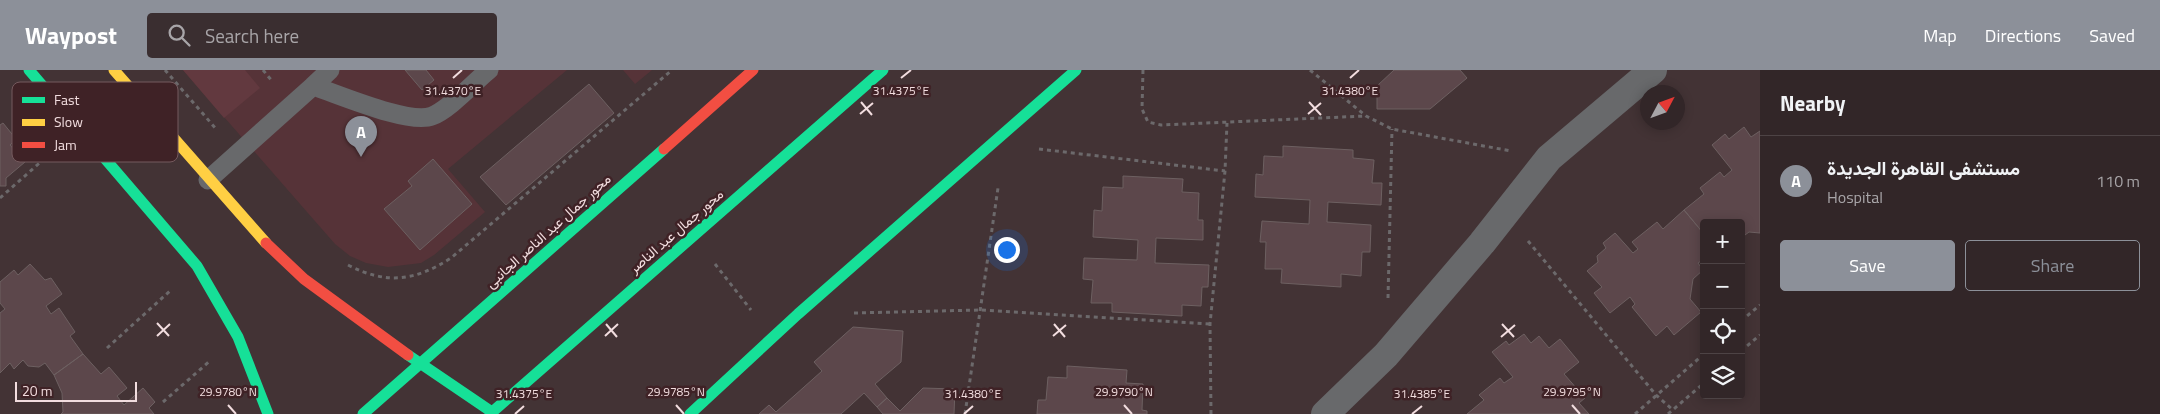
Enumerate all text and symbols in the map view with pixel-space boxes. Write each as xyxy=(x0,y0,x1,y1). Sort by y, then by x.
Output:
search box xyxy=(147,13,497,58)
text: Waypost xyxy=(25,17,117,53)
icon: search xyxy=(165,21,193,49)
text: Search here xyxy=(205,21,299,50)
text: Map xyxy=(1923,22,1957,49)
text: Directions xyxy=(1985,22,2061,49)
text: Saved xyxy=(2089,22,2135,49)
text: 31.4370°E xyxy=(425,81,481,100)
text: 31.4375°E xyxy=(873,81,929,100)
text: 31.4380°E xyxy=(1322,81,1378,100)
legend xyxy=(12,82,178,162)
north arrow xyxy=(1640,85,1685,130)
text: Nearby xyxy=(1780,87,1845,119)
text: Fast xyxy=(54,89,79,110)
text: Slow xyxy=(54,111,83,132)
pin: A xyxy=(345,116,377,157)
text: Jam xyxy=(54,134,77,155)
text: مستشفى القاهرة الجديدة xyxy=(1827,153,2020,182)
street label: محور جمال عبد الناصر الجانبى xyxy=(480,168,615,293)
text: A xyxy=(1791,169,1801,193)
text: 110 m xyxy=(2096,169,2140,193)
street label: محور جمال عبد الناصر xyxy=(623,183,728,278)
text: Hospital xyxy=(1827,185,1883,209)
map controls xyxy=(1700,219,1745,399)
button: + xyxy=(1700,219,1745,264)
your location xyxy=(994,237,1020,263)
button: Save xyxy=(1780,240,1955,291)
button: Share xyxy=(1965,240,2140,291)
button: − xyxy=(1700,264,1745,309)
button: locate xyxy=(1700,309,1745,354)
button: layers xyxy=(1700,354,1745,399)
scale bar xyxy=(15,379,138,402)
text: 20 m xyxy=(22,380,52,401)
text: 29.9780°N xyxy=(199,382,257,401)
text: 29.9785°N xyxy=(647,382,705,401)
text: 29.9790°N xyxy=(1095,382,1153,401)
text: 29.9795°N xyxy=(1543,382,1601,401)
text: 31.4375°E xyxy=(496,384,552,403)
text: 31.4380°E xyxy=(945,384,1001,403)
text: 31.4385°E xyxy=(1394,384,1450,403)

